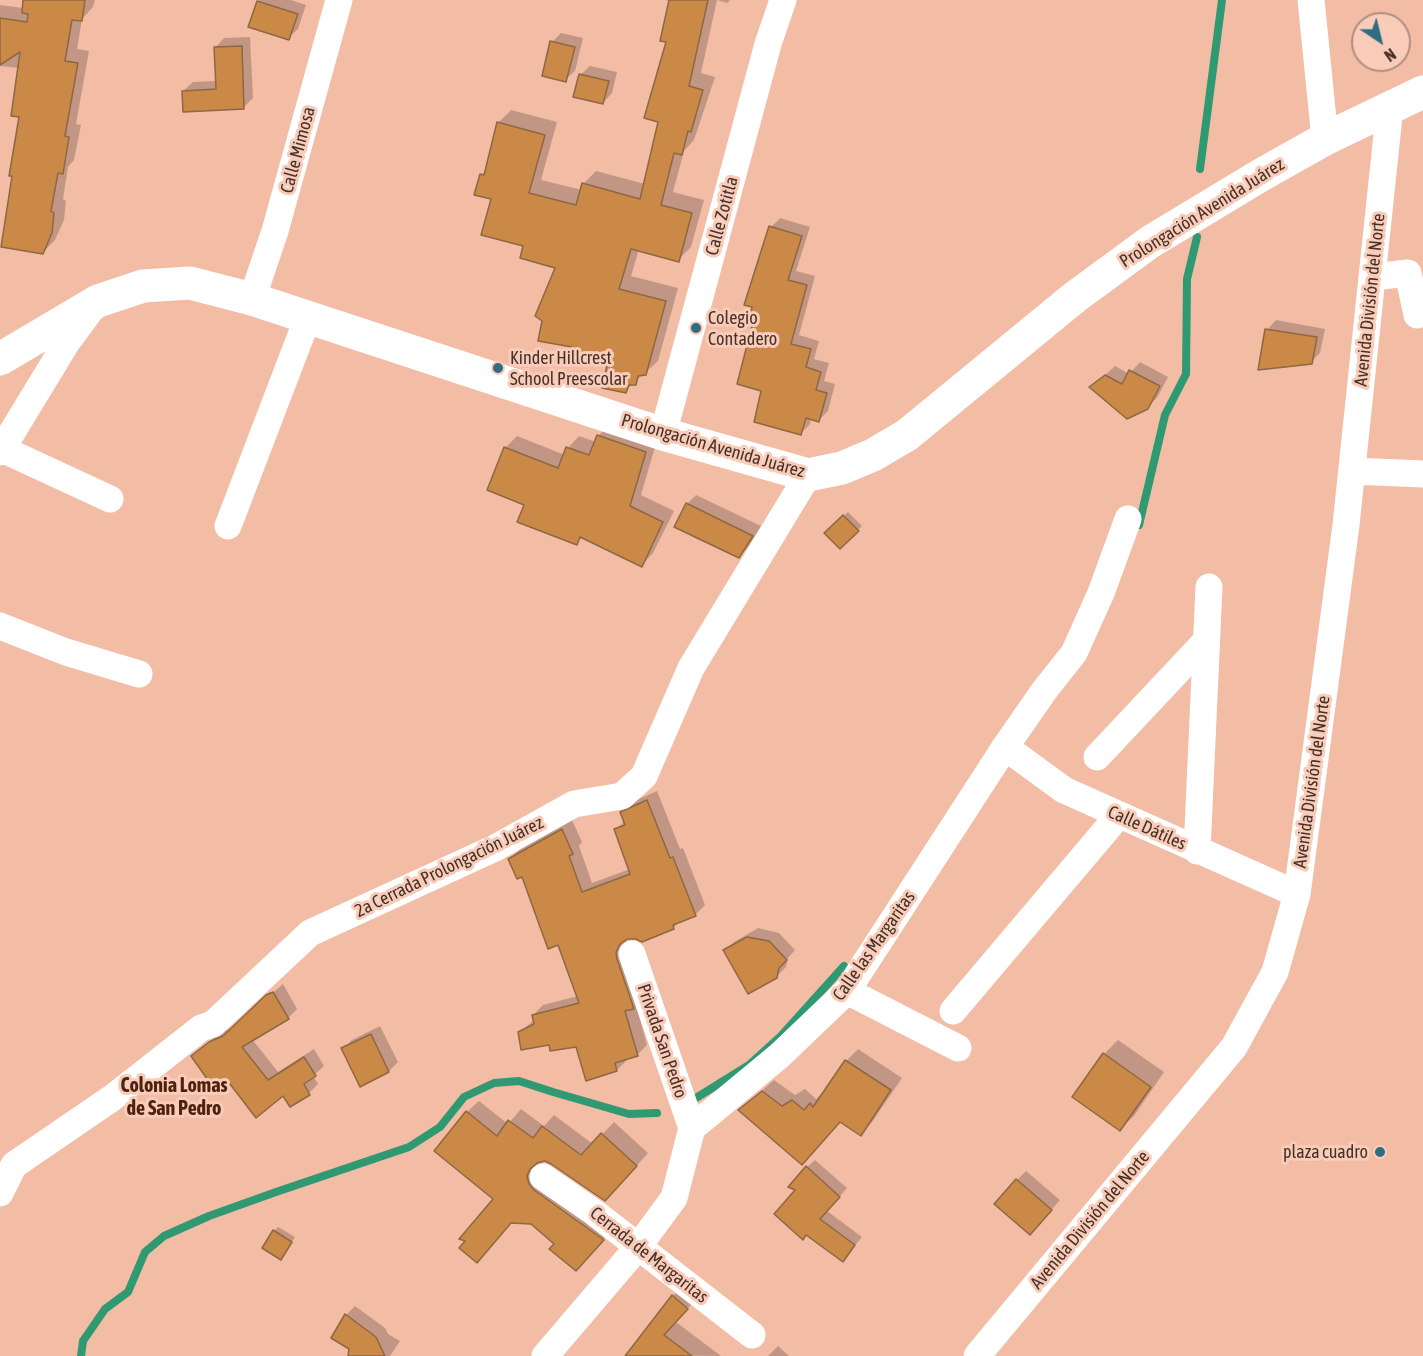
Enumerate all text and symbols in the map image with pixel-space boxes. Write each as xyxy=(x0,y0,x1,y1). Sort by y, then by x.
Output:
north arrow xyxy=(1351,12,1411,72)
text: N xyxy=(1381,45,1399,65)
street label: Calle Mimosa xyxy=(276,104,320,196)
street label: Prolongación Avenida Juárez xyxy=(1116,154,1288,272)
street label: Calle Zotitla xyxy=(701,174,743,258)
street label: Avenida División del Norte xyxy=(1350,212,1390,388)
place label: Colegio Contadero xyxy=(708,307,777,350)
marker: Colegio Contadero xyxy=(689,321,703,335)
place label: Kinder Hillcrest School Preescolar xyxy=(510,347,627,389)
marker: Kinder Hillcrest School Preescolar xyxy=(491,361,505,375)
street label: Prolongación Avenida Juárez xyxy=(619,409,807,483)
street label: Avenida División del Norte xyxy=(1289,694,1335,870)
street label: Calle Dátiles xyxy=(1105,801,1189,855)
street label: 2a Cerrada Prolongación Juárez xyxy=(351,812,547,922)
street label: Calle las Margaritas xyxy=(828,887,920,1005)
street label: Privada San Pedro xyxy=(632,981,692,1101)
district label: Colonia Lomas de San Pedro xyxy=(120,1074,228,1121)
place label: plaza cuadro xyxy=(1283,1141,1368,1163)
marker: plaza cuadro xyxy=(1373,1145,1387,1159)
street label: Avenida División del Norte xyxy=(1026,1147,1154,1293)
street label: Cerrada de Margaritas xyxy=(586,1202,712,1308)

